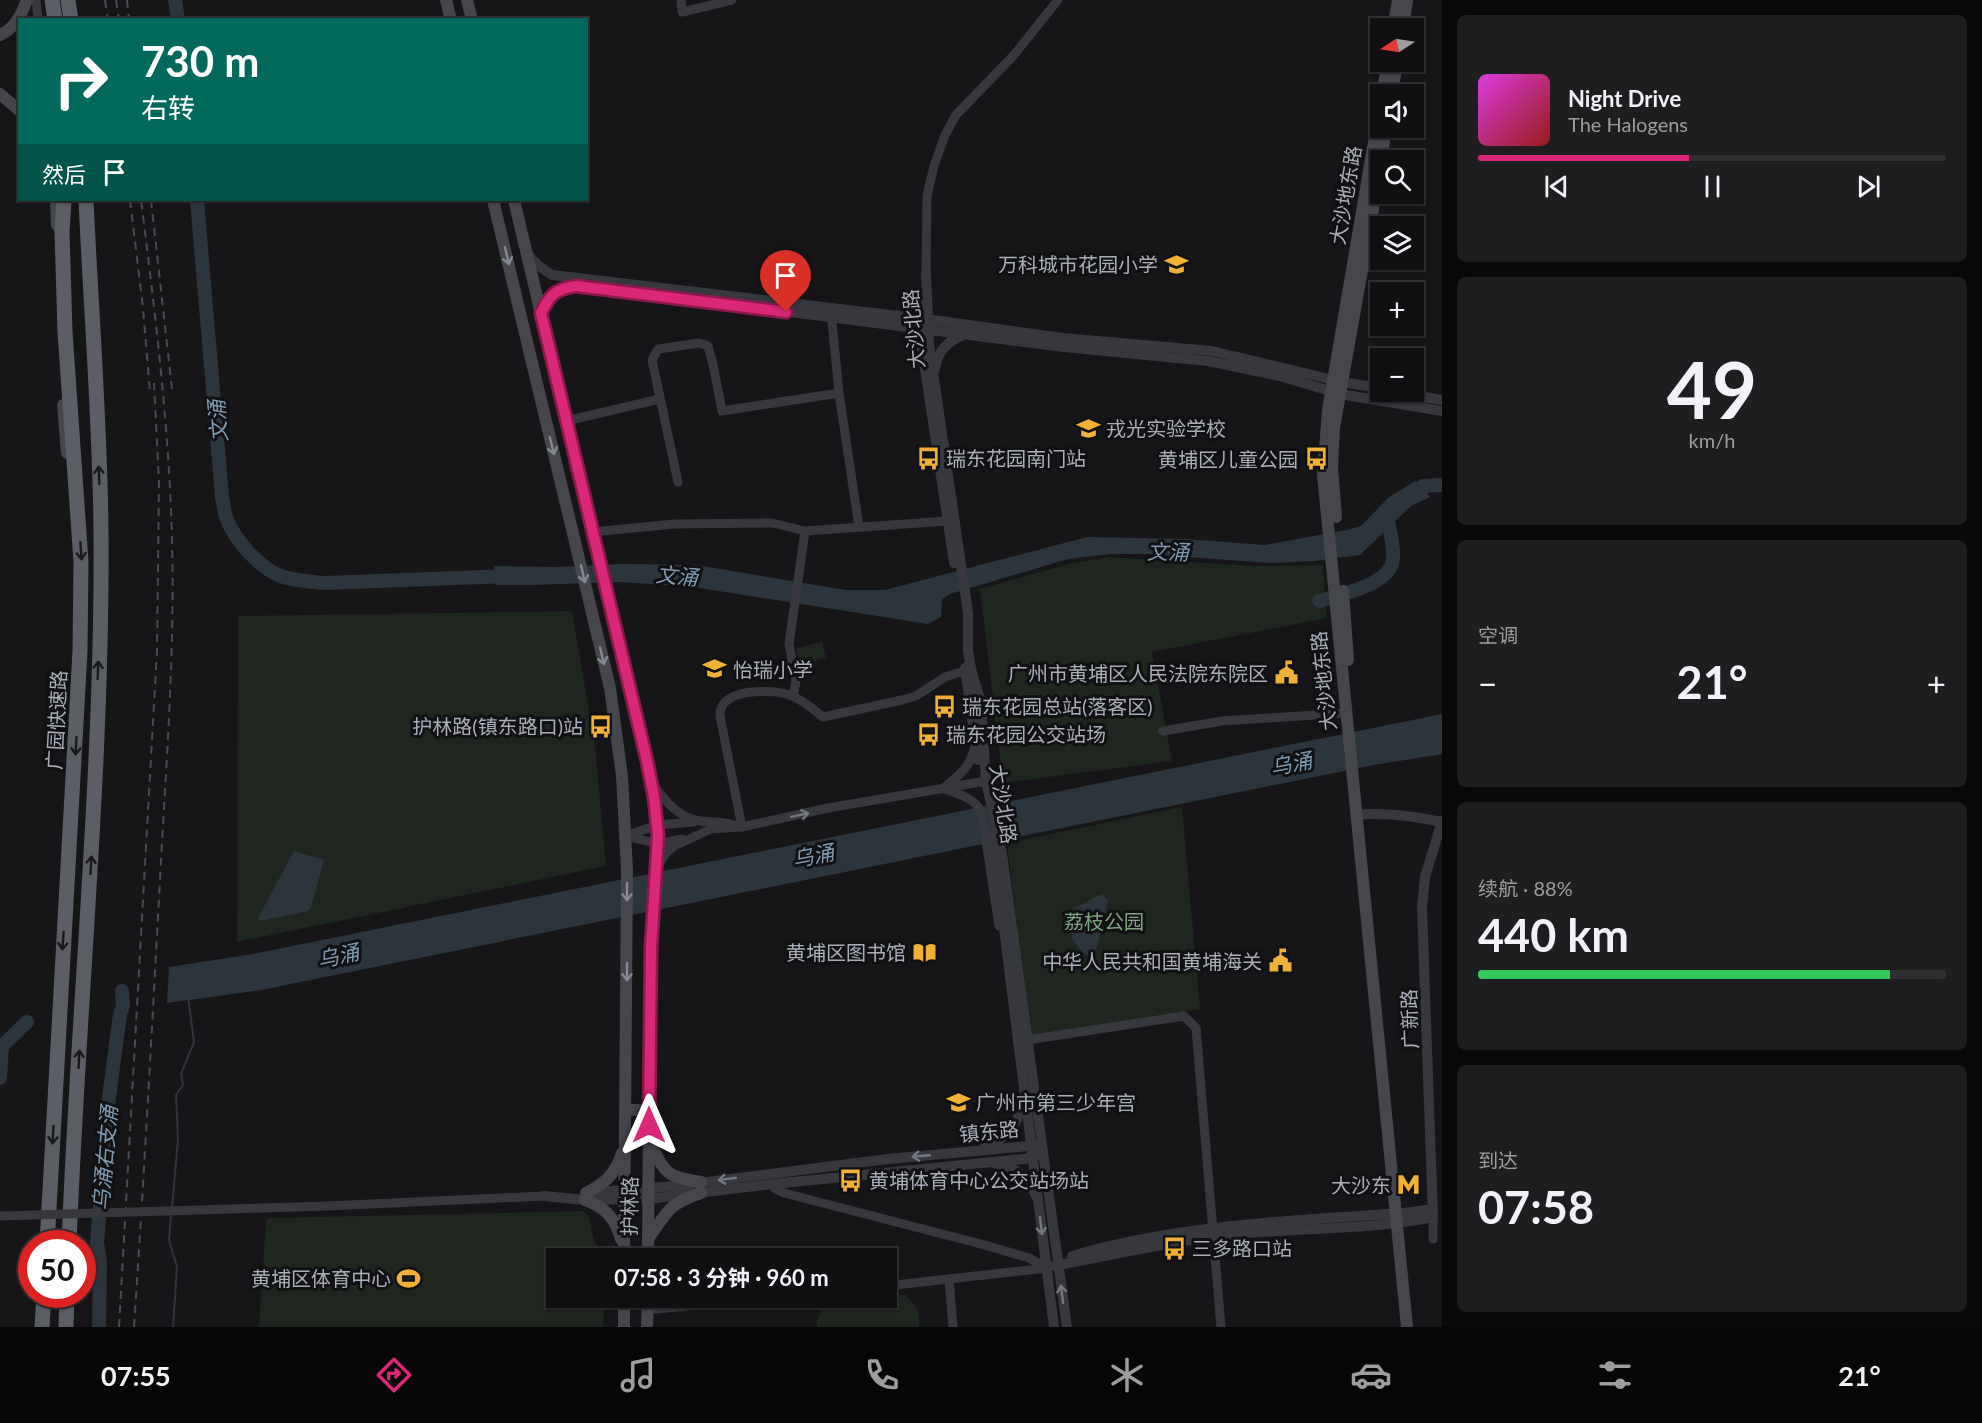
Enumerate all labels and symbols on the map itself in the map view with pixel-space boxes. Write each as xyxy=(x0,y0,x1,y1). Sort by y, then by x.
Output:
north arrow xyxy=(1370,18,1424,72)
street label: 大沙地东路 xyxy=(1324,144,1366,246)
one-way arrow xyxy=(501,247,513,266)
pin xyxy=(760,250,811,312)
school or university icon: 万科城市花园小学 xyxy=(1163,251,1189,277)
place label: 万科城市花园小学 xyxy=(998,252,1158,276)
street label: 大沙北路 xyxy=(898,288,928,370)
water label: 文涌 xyxy=(203,397,231,443)
school or university icon: 戎光实验学校 xyxy=(1075,415,1101,441)
place label: 戎光实验学校 xyxy=(1106,416,1226,440)
one-way arrow xyxy=(547,436,559,455)
bus stop icon: 瑞东花园南门站 xyxy=(915,445,941,471)
place label: 瑞东花园南门站 xyxy=(946,446,1086,470)
bus stop icon: 黄埔区儿童公园 xyxy=(1303,446,1329,472)
place label: 黄埔区儿童公园 xyxy=(1158,447,1298,471)
one-way arrow xyxy=(93,465,105,485)
water label: 文涌 xyxy=(1147,538,1191,564)
one-way arrow xyxy=(75,541,86,561)
water label: 文涌 xyxy=(655,561,701,589)
one-way arrow xyxy=(578,564,590,583)
street label: 大沙地东路 xyxy=(1306,630,1340,732)
one-way arrow xyxy=(597,646,609,665)
school or university icon: 怡瑞小学 xyxy=(702,656,728,682)
place label: 怡瑞小学 xyxy=(733,657,813,681)
one-way arrow xyxy=(93,660,104,680)
public building icon: 广州市黄埔区人民法院东院区 xyxy=(1273,660,1299,686)
place label: 广州市黄埔区人民法院东院区 xyxy=(1008,661,1268,685)
street label: 广园快速路 xyxy=(41,669,71,771)
bus stop icon: 瑞东花园总站(落客区) xyxy=(931,693,957,719)
place label: 瑞东花园总站(落客区) xyxy=(962,694,1153,718)
bus stop icon: 护林路(镇东路口)站 xyxy=(588,713,614,739)
place label: 护林路(镇东路口)站 xyxy=(412,714,583,738)
bus stop icon: 瑞东花园公交站场 xyxy=(915,721,941,747)
place label: 瑞东花园公交站场 xyxy=(946,722,1106,746)
one-way arrow xyxy=(70,736,81,756)
water label: 乌涌 xyxy=(1268,746,1316,779)
street label: 大沙北路 xyxy=(986,763,1022,845)
one-way arrow xyxy=(790,808,809,820)
water label: 乌涌 xyxy=(790,838,838,871)
one-way arrow xyxy=(85,855,96,875)
one-way arrow xyxy=(621,881,633,901)
park label: 荔枝公园 xyxy=(1064,909,1144,933)
one-way arrow xyxy=(57,930,68,950)
water label: 乌涌 xyxy=(315,938,363,972)
library icon: 黄埔区图书馆 xyxy=(911,939,937,965)
place label: 黄埔区图书馆 xyxy=(786,940,906,964)
public building icon: 中华人民共和国黄埔海关 xyxy=(1267,948,1293,974)
place label: 中华人民共和国黄埔海关 xyxy=(1042,949,1262,973)
one-way arrow xyxy=(621,961,633,981)
street label: 广新路 xyxy=(1396,989,1422,1049)
one-way arrow xyxy=(74,1050,85,1070)
school or university icon: 广州市第三少年宫 xyxy=(945,1089,971,1115)
place label: 广州市第三少年宫 xyxy=(976,1090,1136,1114)
position arrow xyxy=(617,1093,681,1157)
water label: 乌涌右支涌 xyxy=(87,1103,121,1211)
street label: 镇东路 xyxy=(958,1116,1020,1146)
one-way arrow xyxy=(47,1125,58,1145)
one-way arrow xyxy=(911,1151,931,1162)
bus stop icon: 黄埔体育中心公交站场站 xyxy=(838,1167,864,1193)
place label: 黄埔体育中心公交站场站 xyxy=(869,1168,1089,1192)
metro station icon: 大沙东 xyxy=(1396,1172,1422,1198)
place label: 大沙东 xyxy=(1331,1173,1391,1197)
one-way arrow xyxy=(718,1174,737,1185)
street label: 护林路 xyxy=(616,1176,642,1236)
one-way arrow xyxy=(1036,1215,1047,1235)
speed limit sign: 50 xyxy=(18,1230,96,1308)
bus stop icon: 三多路口站 xyxy=(1161,1235,1187,1261)
place label: 三多路口站 xyxy=(1192,1236,1292,1260)
sports icon: 黄埔区体育中心 xyxy=(396,1265,422,1291)
place label: 黄埔区体育中心 xyxy=(251,1266,391,1290)
one-way arrow xyxy=(1057,1284,1068,1304)

